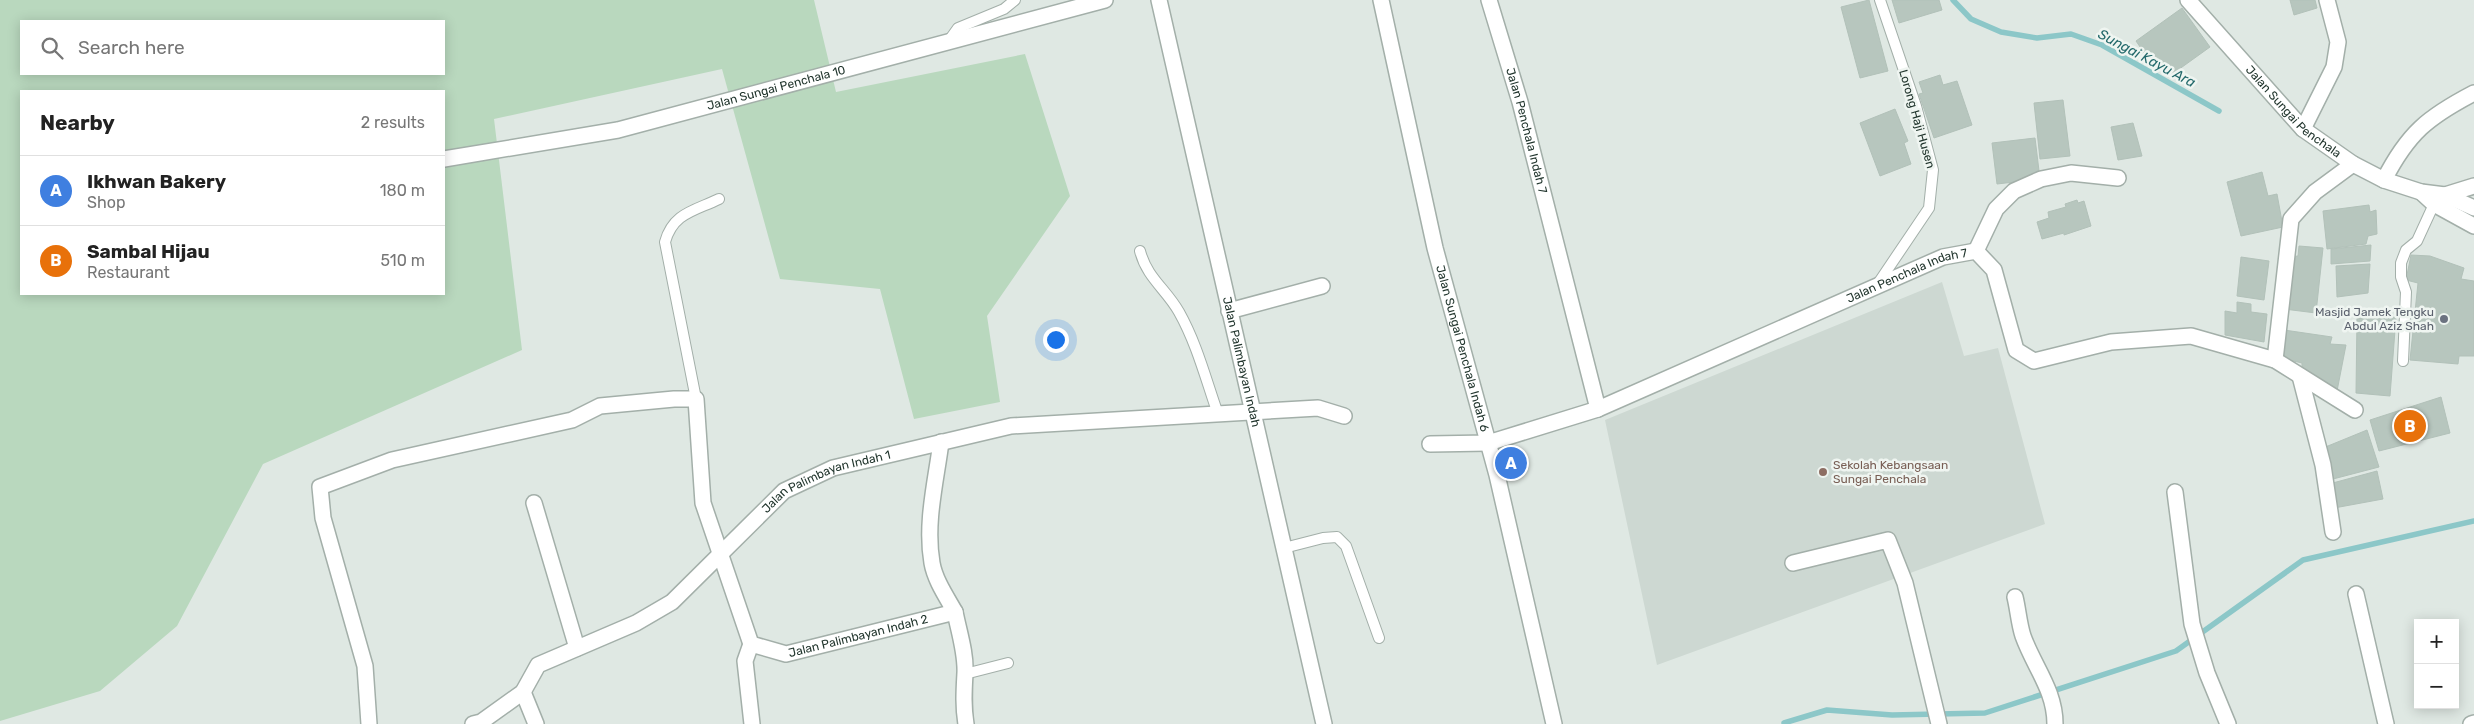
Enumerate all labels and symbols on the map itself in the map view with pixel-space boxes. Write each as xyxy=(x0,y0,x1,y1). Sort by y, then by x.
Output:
water label: Sungai Kayu Ara xyxy=(2095,26,2198,91)
street label: Jalan Sungai Penchala 10 xyxy=(705,63,847,113)
street label: Jalan Sungai Penchala xyxy=(2243,63,2344,160)
street label: Jalan Penchala Indah 7 xyxy=(1503,66,1550,195)
street label: Lorong Haji Husen xyxy=(1896,68,1938,170)
street label: Jalan Penchala Indah 7 xyxy=(1844,246,1968,306)
street label: Jalan Sungai Penchala Indah 6 xyxy=(1433,264,1492,433)
street label: Jalan Palimbayan Indah xyxy=(1220,295,1263,428)
place label: Masjid Jamek Tengku Abdul Aziz Shah xyxy=(2315,305,2434,333)
marker: Masjid Jamek Tengku Abdul Aziz Shah xyxy=(2438,313,2450,325)
your location xyxy=(1043,327,1069,353)
pin: B xyxy=(2394,407,2426,445)
pin: A xyxy=(1495,444,1527,482)
street label: Jalan Palimbayan Indah 1 xyxy=(759,448,892,516)
place label: Sekolah Kebangsaan Sungai Penchala xyxy=(1833,458,1948,486)
marker: Sekolah Kebangsaan Sungai Penchala xyxy=(1817,466,1829,478)
street label: Jalan Palimbayan Indah 2 xyxy=(787,612,929,660)

